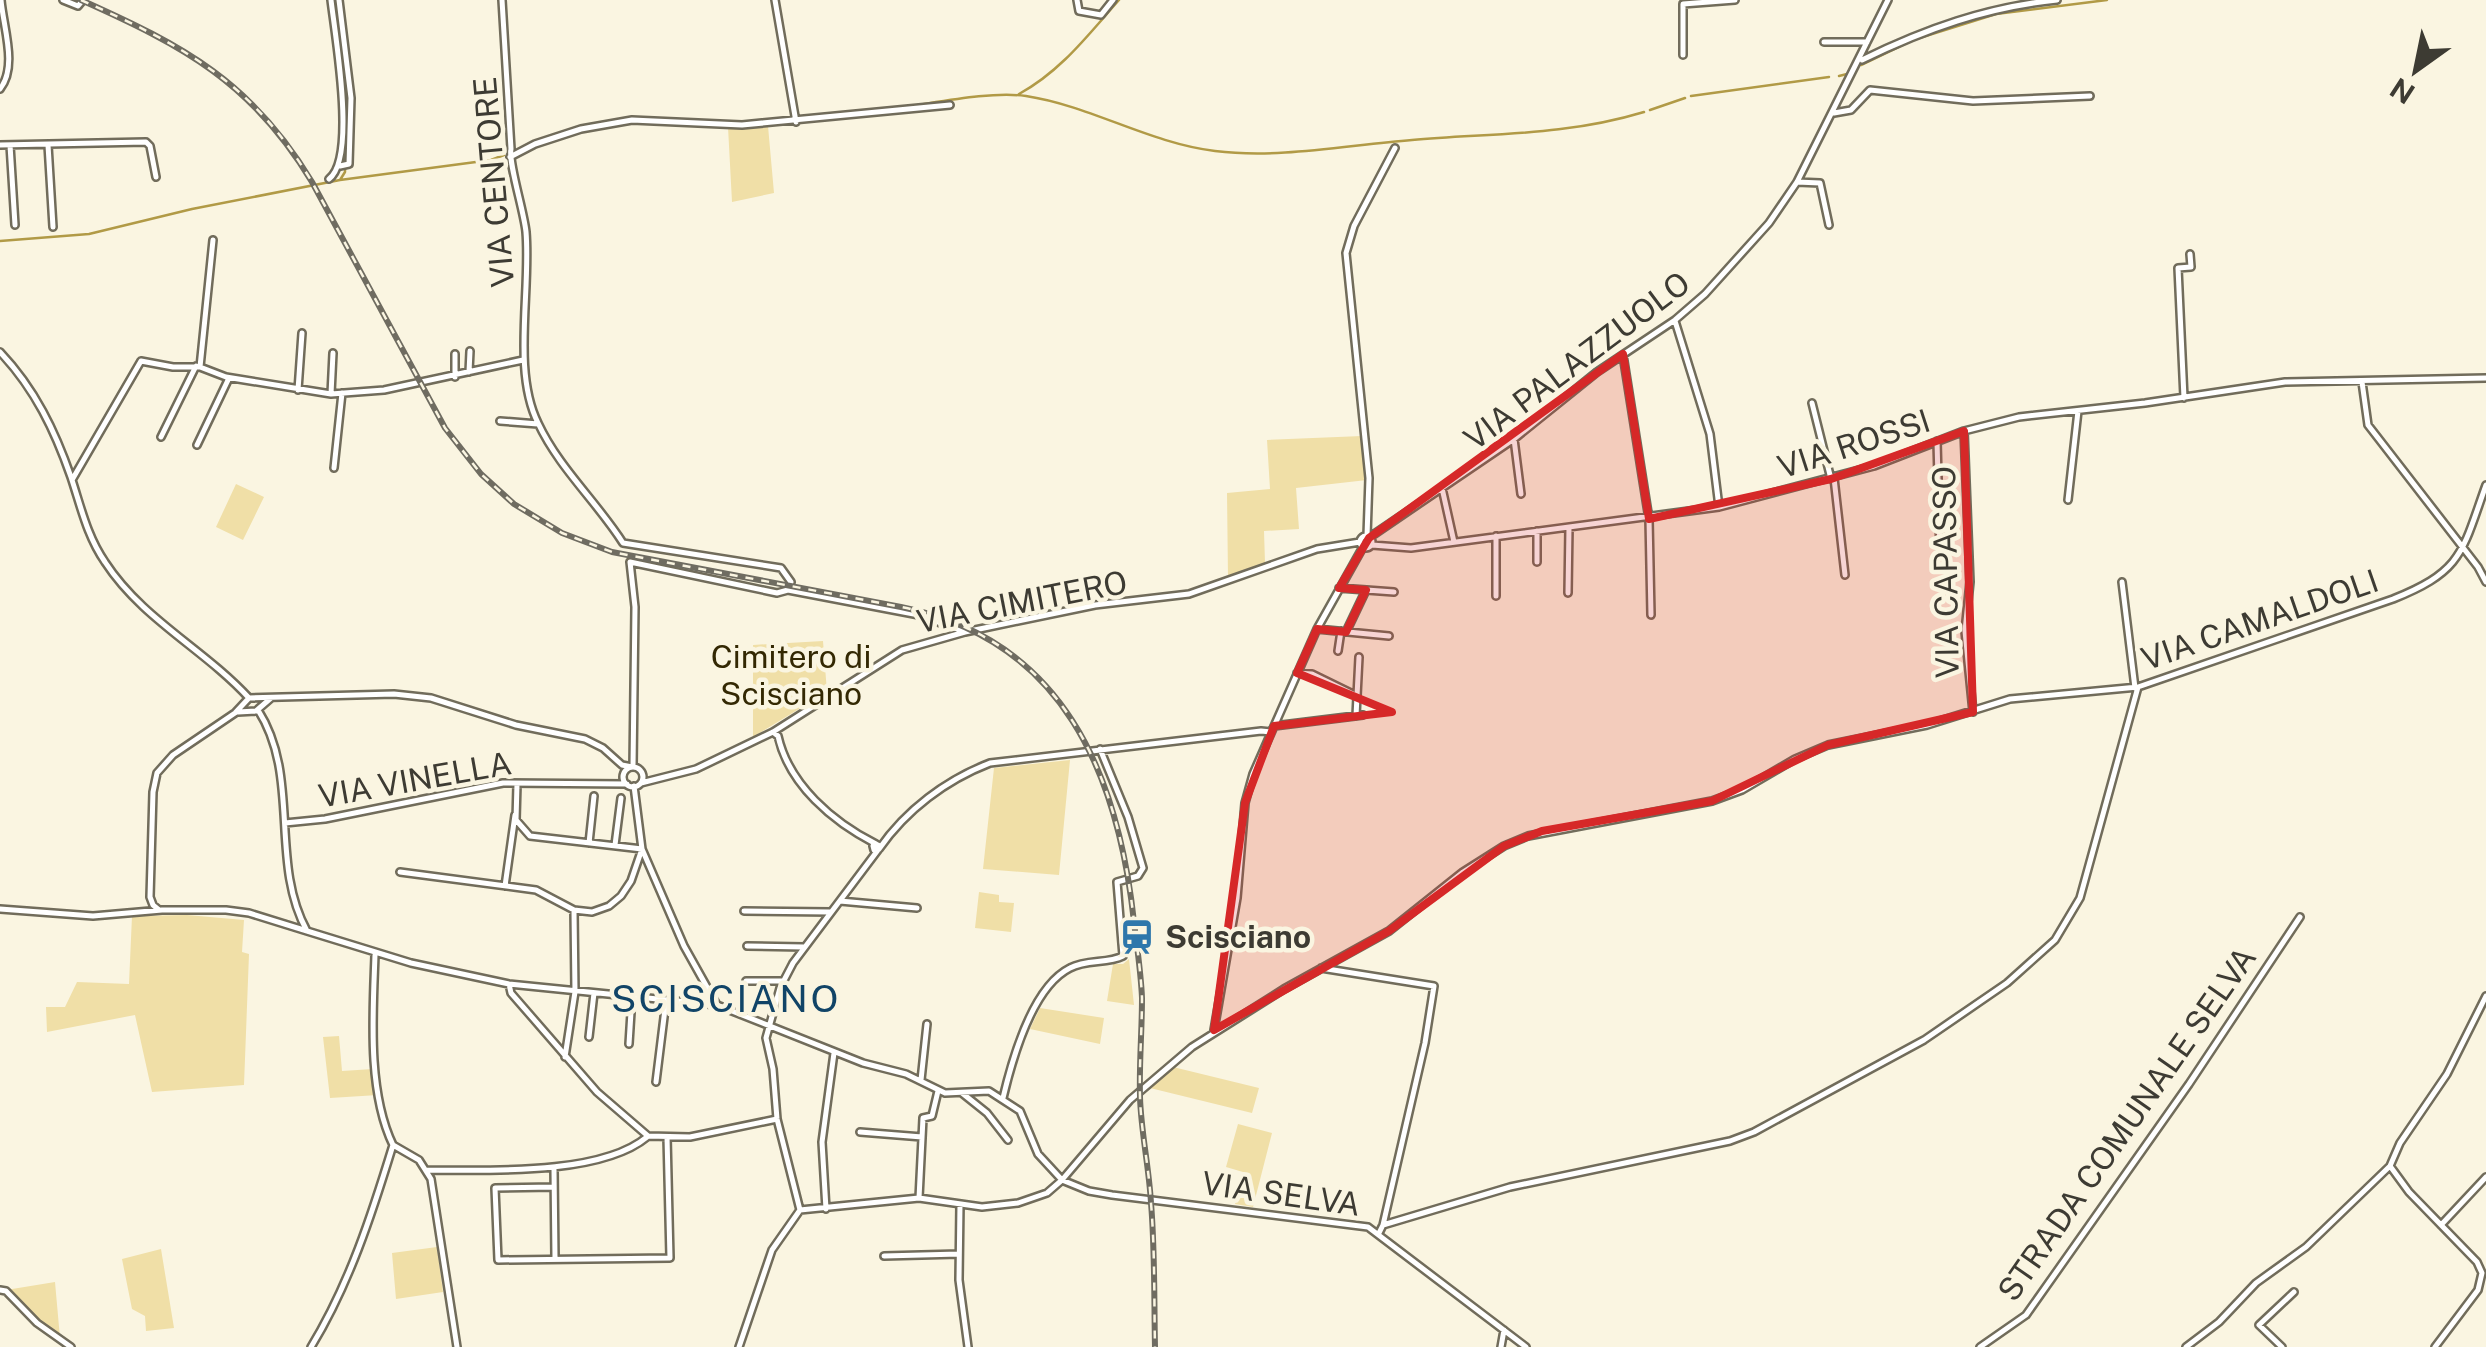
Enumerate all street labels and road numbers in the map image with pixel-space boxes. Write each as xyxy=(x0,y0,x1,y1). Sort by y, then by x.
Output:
street label: VIA CENTORE xyxy=(466,75,521,289)
street label: VIA PALAZZUOLO xyxy=(1457,264,1697,457)
street label: VIA ROSSI xyxy=(1773,402,1935,486)
street label: VIA CAPASSO xyxy=(1925,466,1966,678)
street label: VIA CAMALDOLI xyxy=(2136,562,2383,677)
street label: VIA CIMITERO xyxy=(914,563,1130,640)
street label: VIA VINELLA xyxy=(316,744,514,815)
street label: STRADA COMUNALE SELVA xyxy=(1990,940,2263,1308)
street label: VIA SELVA xyxy=(1200,1164,1363,1223)

